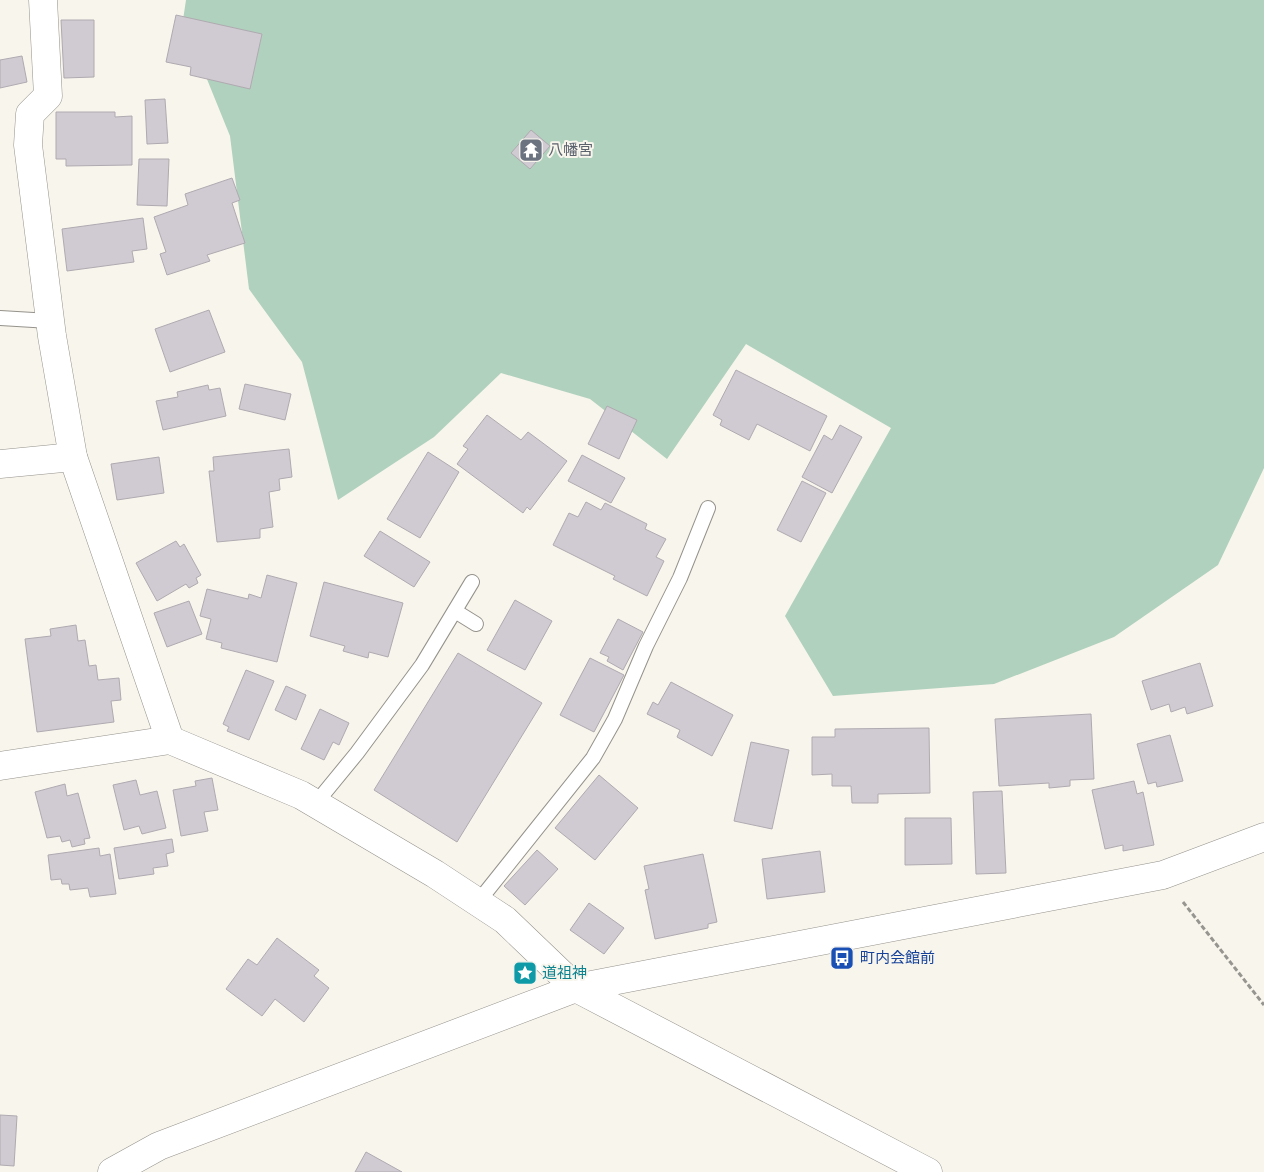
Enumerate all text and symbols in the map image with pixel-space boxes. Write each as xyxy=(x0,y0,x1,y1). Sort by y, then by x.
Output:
temple icon: 八幡宮 xyxy=(518,137,544,163)
place label: 八幡宮 xyxy=(548,140,593,159)
bus stop icon: 町内会館前 xyxy=(829,945,855,971)
place label: 町内会館前 xyxy=(860,948,935,967)
place icon: 道祖神 xyxy=(512,960,538,986)
place label: 道祖神 xyxy=(542,963,587,982)

